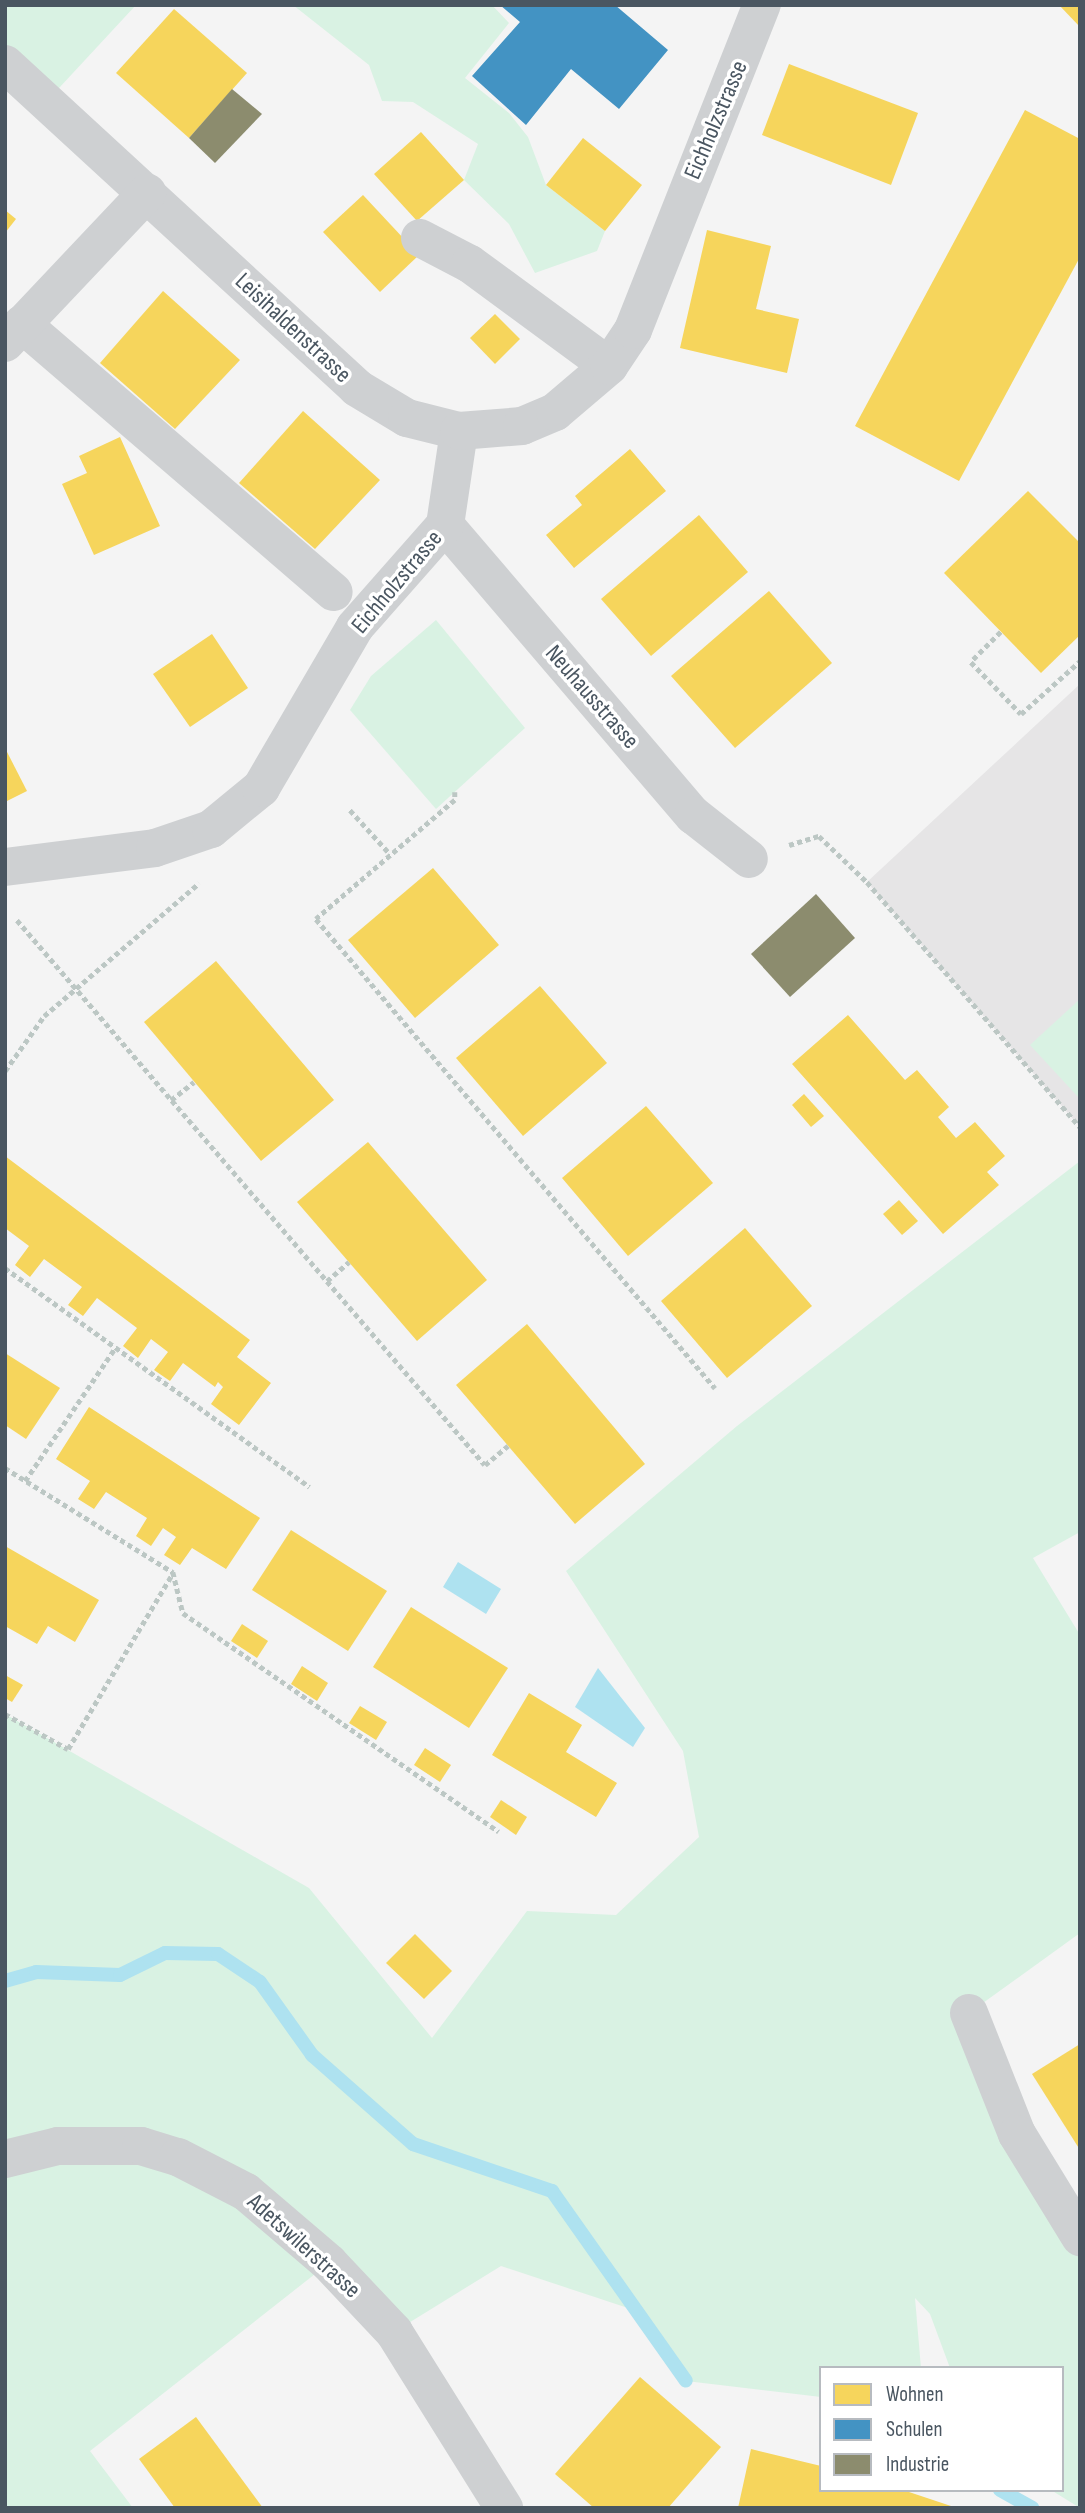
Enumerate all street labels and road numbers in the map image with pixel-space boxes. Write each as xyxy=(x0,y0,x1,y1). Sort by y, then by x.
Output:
street label: Eichholzstrasse xyxy=(678,56,754,184)
street label: Leisihaldenstrasse xyxy=(229,267,357,389)
street label: Eichholzstrasse xyxy=(346,525,448,639)
street label: Neuhausstrasse xyxy=(539,639,645,755)
street label: Adetswilerstrasse xyxy=(242,2188,366,2304)

